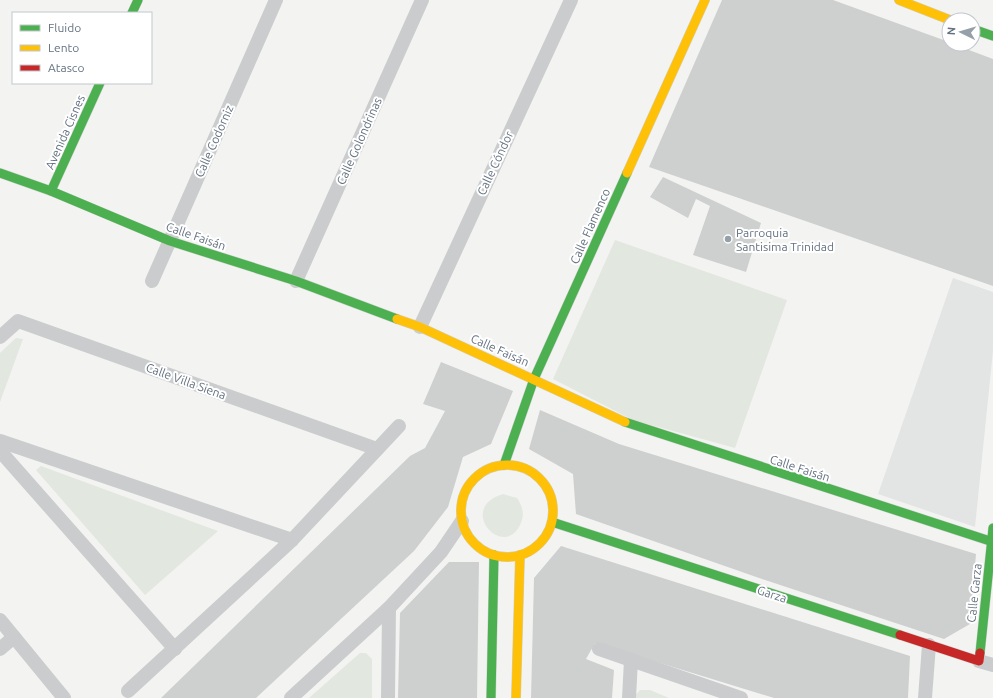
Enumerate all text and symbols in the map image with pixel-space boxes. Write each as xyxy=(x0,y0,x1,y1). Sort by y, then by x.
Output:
legend xyxy=(12,12,152,84)
north arrow xyxy=(941,12,981,52)
text: Fluido xyxy=(48,21,81,34)
text: N xyxy=(945,27,957,36)
text: Lento xyxy=(48,41,79,54)
text: Atasco xyxy=(48,61,84,74)
street label: Avenida Cisnes xyxy=(43,93,87,171)
street label: Calle Golondrinas xyxy=(334,95,384,187)
street label: Calle Codorniz xyxy=(192,103,236,179)
street label: Calle Cóndor xyxy=(475,129,516,197)
street label: Calle Flamenco xyxy=(568,186,612,266)
street label: Calle Faisán xyxy=(164,220,228,252)
place label: Parroquia Santisima Trinidad xyxy=(736,226,834,253)
marker: Parroquia Santisima Trinidad xyxy=(723,234,733,244)
street label: Calle Faisán xyxy=(469,331,531,369)
street label: Calle Villa Siena xyxy=(144,360,228,402)
street label: Calle Faisán xyxy=(768,452,832,484)
street label: Calle Garza xyxy=(964,563,984,623)
street label: Garza xyxy=(756,583,788,605)

